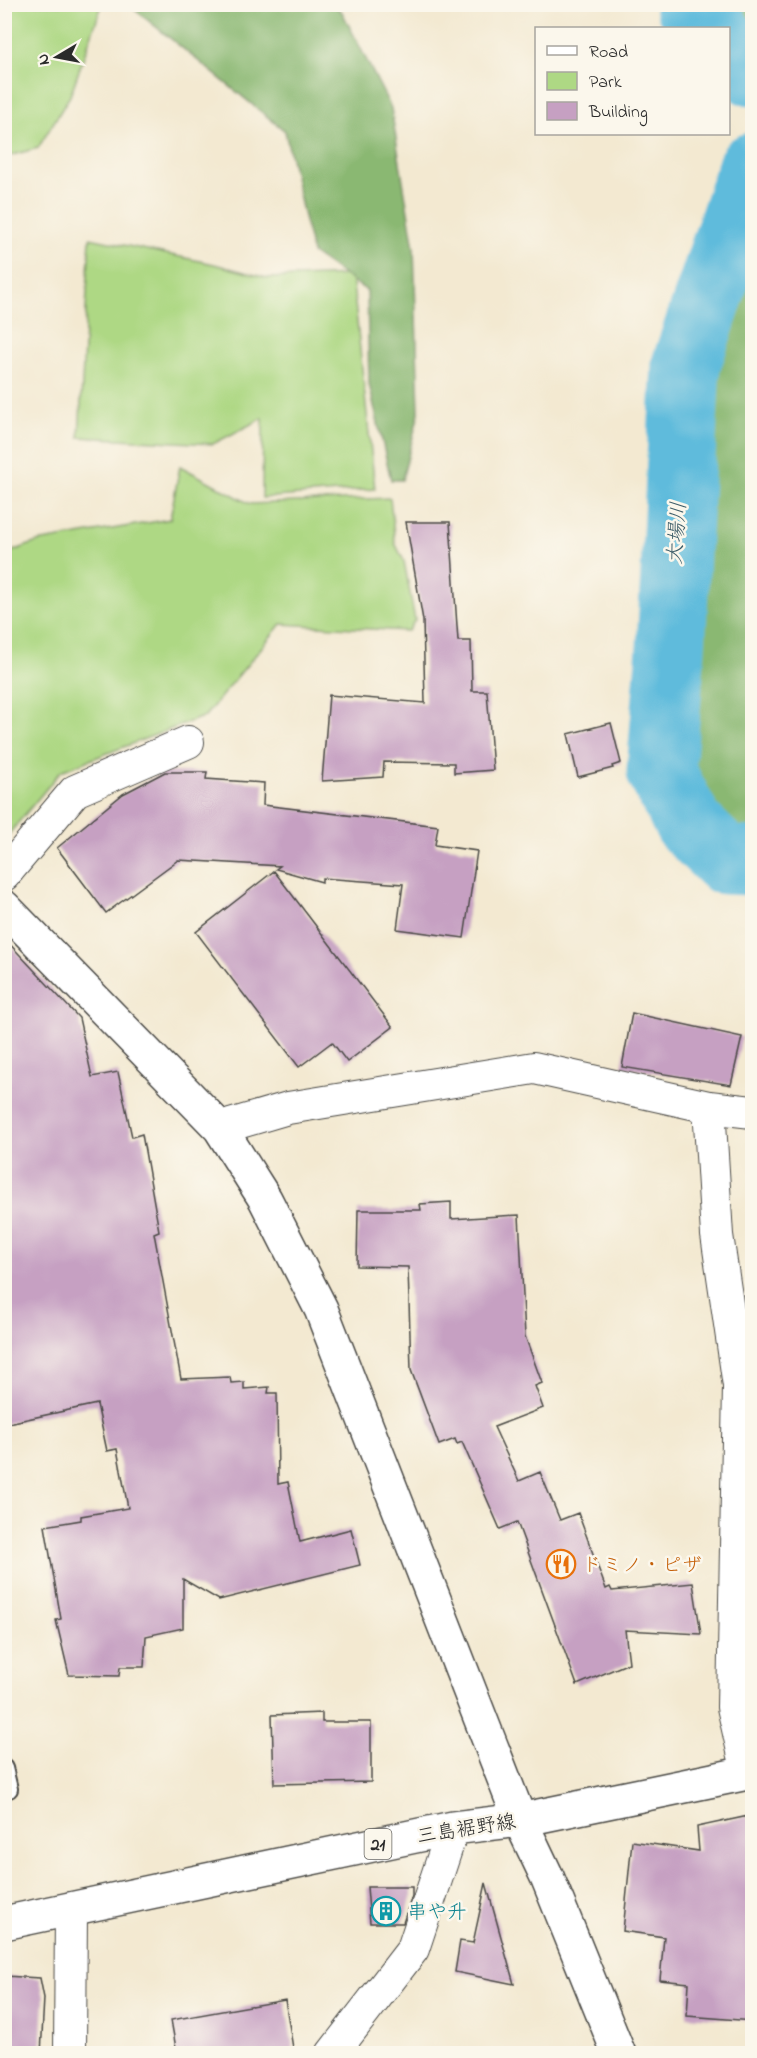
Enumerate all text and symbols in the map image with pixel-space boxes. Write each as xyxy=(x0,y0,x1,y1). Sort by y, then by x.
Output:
north arrow xyxy=(27,27,87,87)
legend xyxy=(535,27,730,135)
text: Road xyxy=(589,40,628,66)
text: N xyxy=(31,52,57,67)
text: Park xyxy=(589,70,622,96)
text: Building xyxy=(588,100,648,127)
water label: 大場川 xyxy=(661,501,695,566)
restaurant icon: ドミノ・ピザ xyxy=(545,1548,577,1580)
place label: ドミノ・ピザ xyxy=(582,1552,702,1581)
street label: 三島裾野線 xyxy=(415,1808,518,1853)
road number: 21 xyxy=(364,1829,392,1859)
building icon: 串や升 xyxy=(370,1895,402,1927)
place label: 串や升 xyxy=(407,1899,467,1928)

